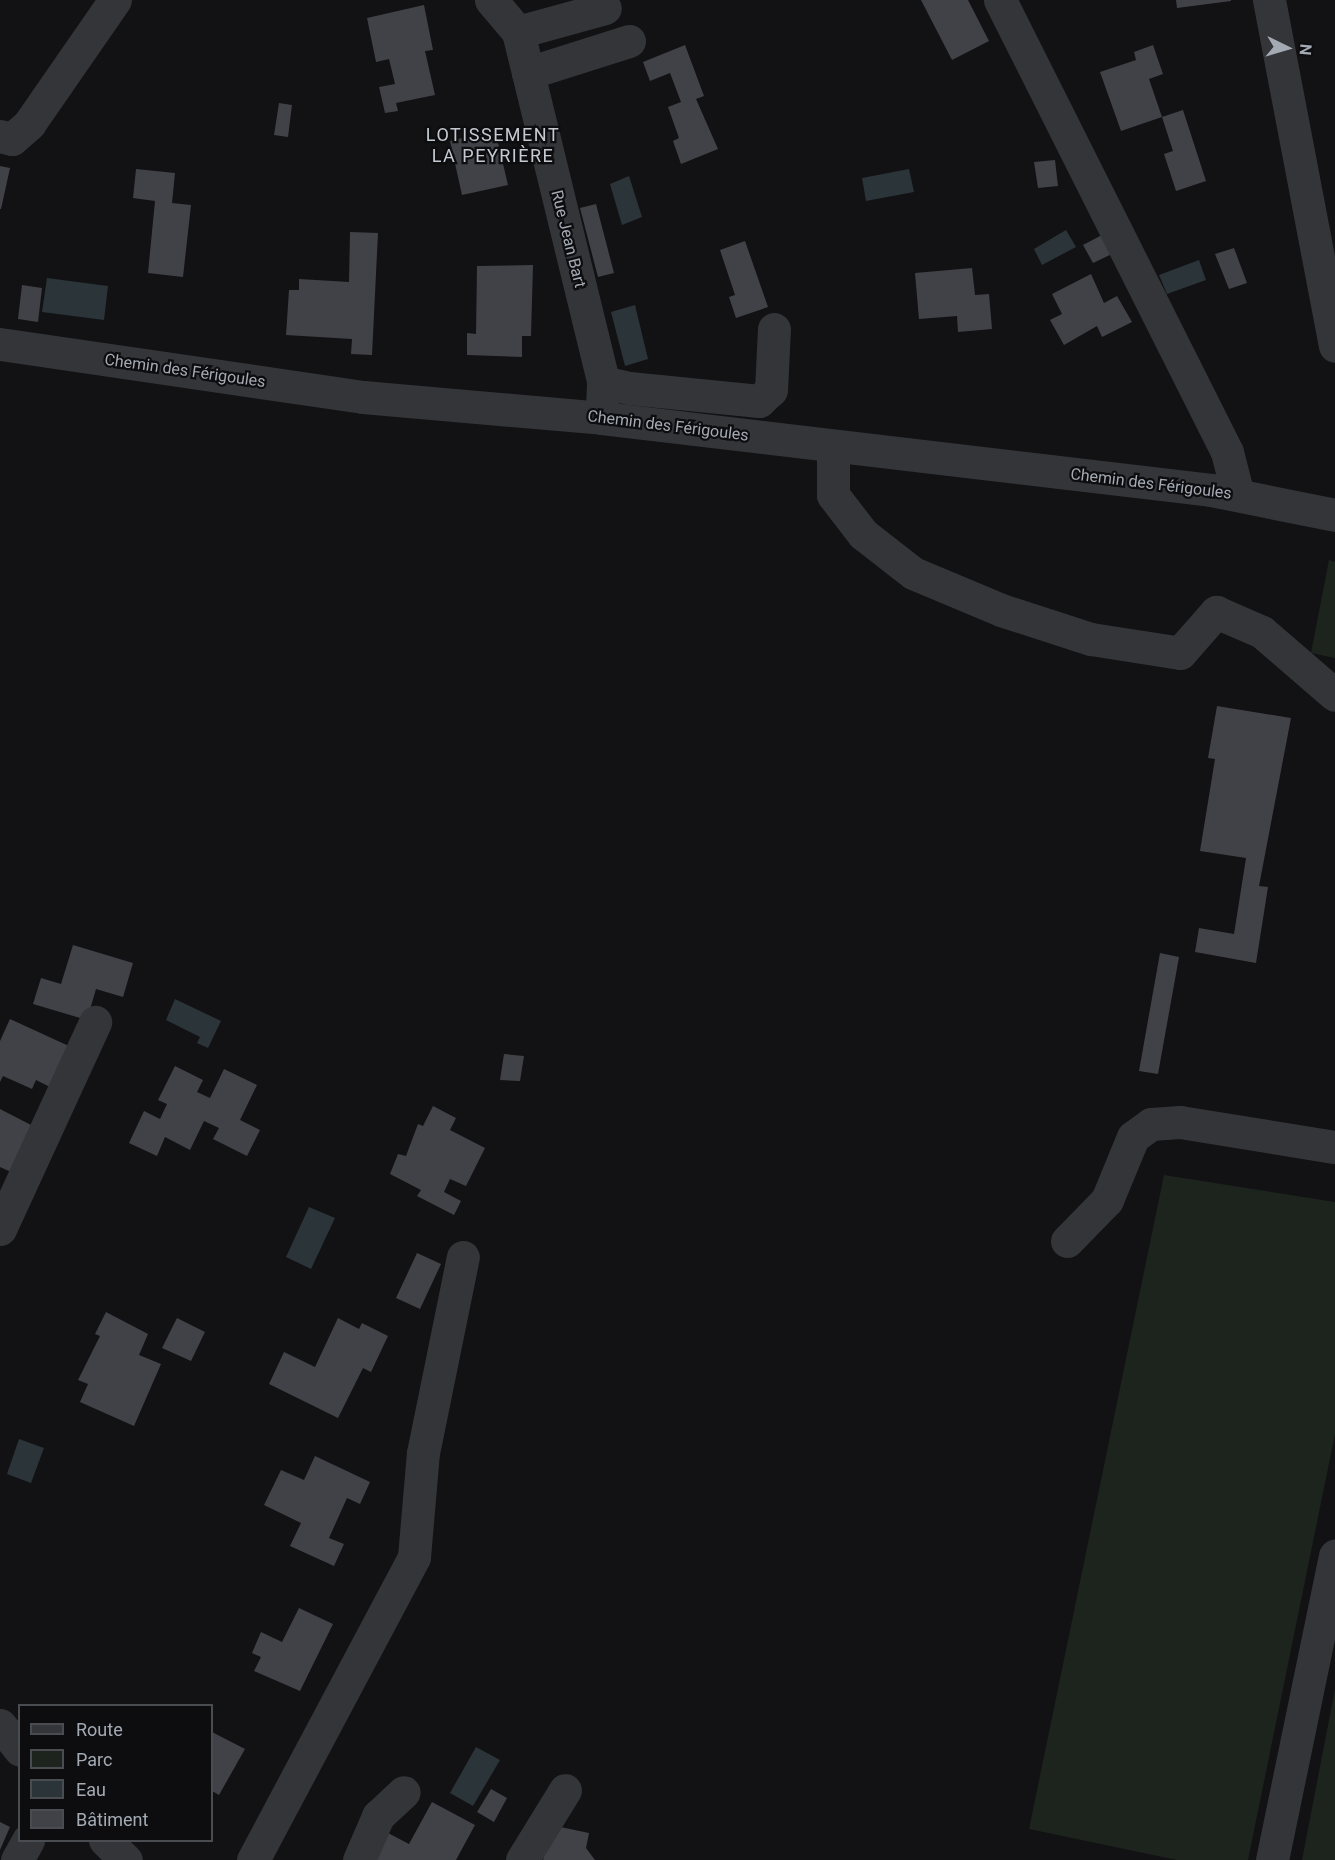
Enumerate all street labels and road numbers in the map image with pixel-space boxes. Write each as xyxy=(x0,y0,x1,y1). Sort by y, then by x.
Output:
street label: Rue Jean Bart xyxy=(547,188,589,290)
street label: Chemin des Férigoules xyxy=(103,350,267,392)
street label: Chemin des Férigoules xyxy=(586,407,750,445)
street label: Chemin des Férigoules xyxy=(1069,465,1233,503)

